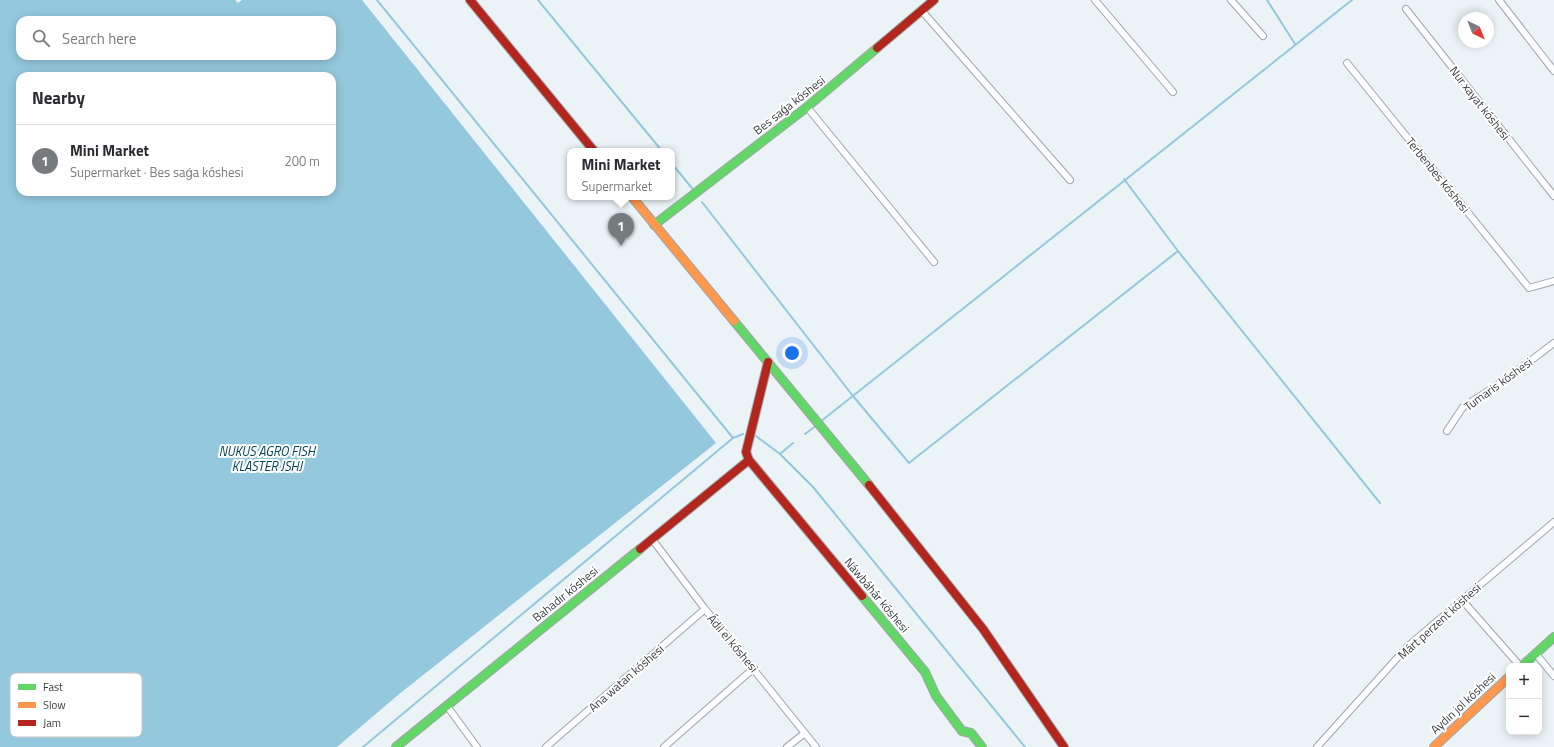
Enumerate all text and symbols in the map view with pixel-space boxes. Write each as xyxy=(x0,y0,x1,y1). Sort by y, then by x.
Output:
north arrow xyxy=(1458,12,1494,48)
search box xyxy=(16,16,336,60)
icon: search xyxy=(30,27,52,49)
text: Search here xyxy=(62,27,136,50)
street label: Nur xayat kóshesi xyxy=(1445,62,1515,144)
street label: Bes saǵa kóshesi xyxy=(749,71,829,139)
text: Nearby xyxy=(32,85,85,111)
street label: Terbenbes kóshesi xyxy=(1401,133,1475,217)
text: Mini Market xyxy=(70,139,149,162)
popup xyxy=(567,148,675,200)
text: 1 xyxy=(41,151,49,171)
text: 200 m xyxy=(284,151,320,171)
text: Mini Market xyxy=(581,153,661,176)
text: Supermarket · Bes saǵa kóshesi xyxy=(70,162,243,182)
text: Supermarket xyxy=(581,176,652,196)
pin: 1 xyxy=(608,213,634,246)
your location xyxy=(782,343,802,363)
street label: Tumaris kóshesi xyxy=(1460,353,1536,415)
water label: NUKUS AGRO FISH KLASTER JSHJ xyxy=(219,441,317,476)
street label: Náwbáhár kóshesi xyxy=(840,553,914,637)
street label: Bahadır kóshesi xyxy=(528,561,602,627)
street label: Márt perzent kóshesi xyxy=(1393,578,1485,664)
street label: Ádil el kóshesi xyxy=(703,610,763,676)
street label: Ana watan kóshesi xyxy=(584,640,668,716)
map controls xyxy=(1506,663,1542,735)
button: + xyxy=(1506,663,1542,699)
street label: Aydın jol kóshesi xyxy=(1426,668,1500,738)
legend xyxy=(10,673,142,737)
text: Fast xyxy=(43,679,63,695)
text: Slow xyxy=(43,697,66,713)
button: − xyxy=(1506,699,1542,735)
text: Jam xyxy=(43,715,61,731)

